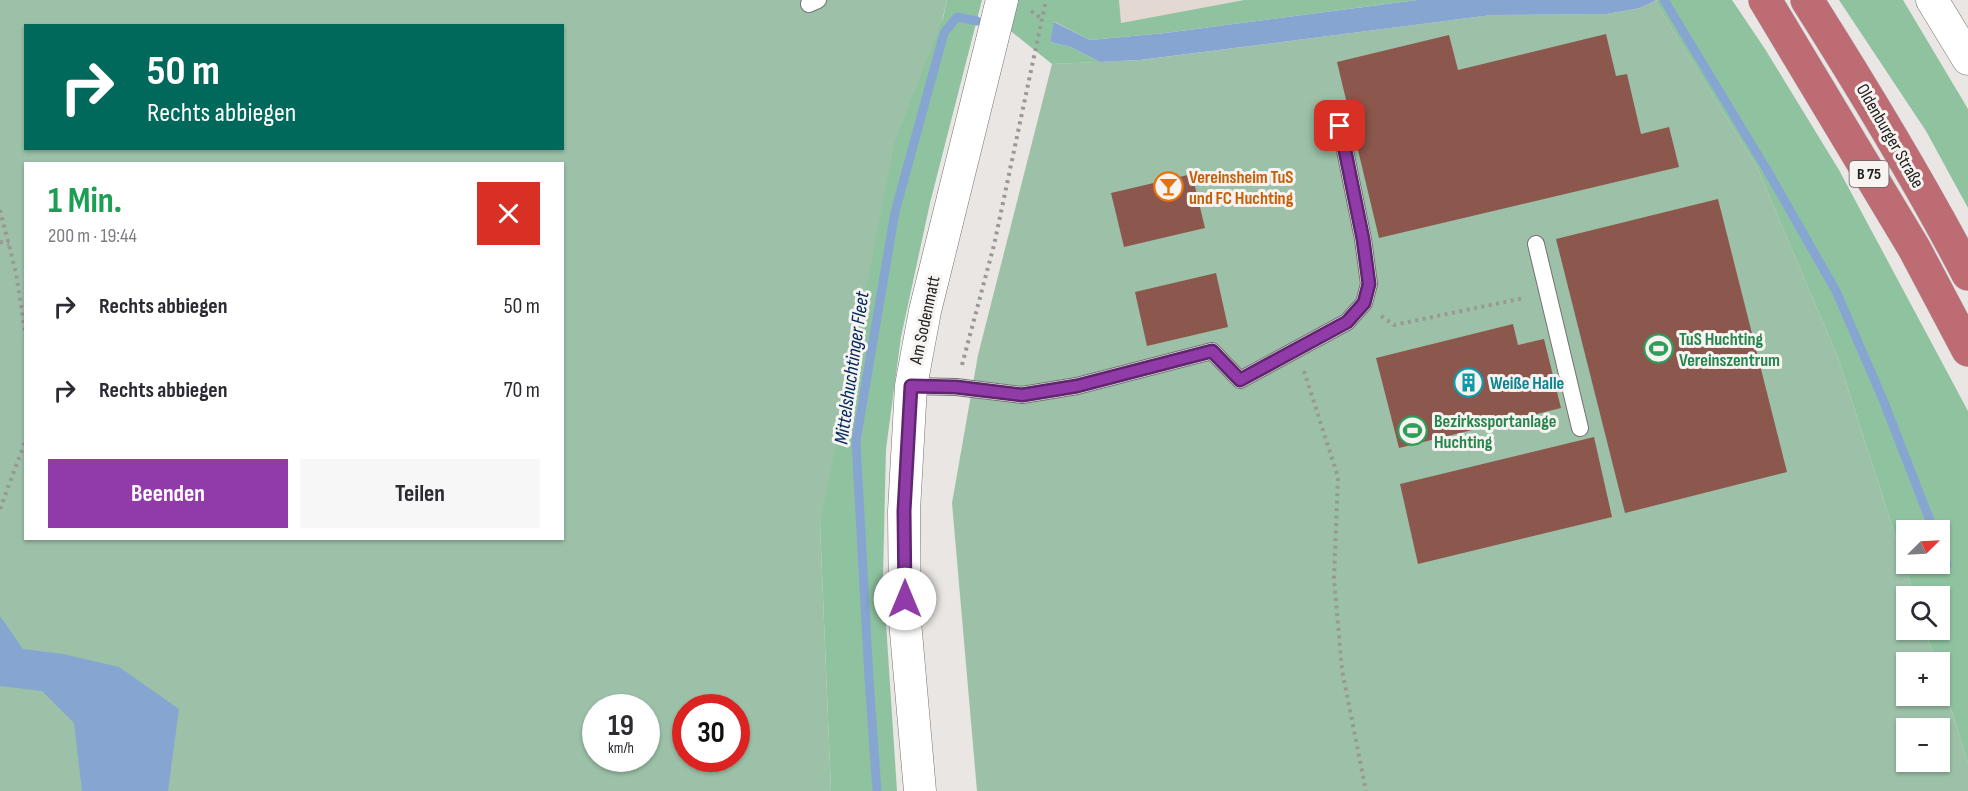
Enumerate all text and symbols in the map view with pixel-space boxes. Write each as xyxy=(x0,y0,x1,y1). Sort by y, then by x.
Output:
text: 50 m xyxy=(147,46,220,97)
icon: right xyxy=(48,48,126,126)
street label: Oldenburger Straße xyxy=(1852,80,1928,192)
text: Rechts abbiegen xyxy=(147,97,296,129)
pin xyxy=(1314,100,1365,151)
icon: arrive xyxy=(1323,109,1356,142)
road number: B 75 xyxy=(1850,161,1888,187)
place label: Vereinsheim TuS und FC Huchting xyxy=(1189,167,1294,209)
bar icon: Vereinsheim TuS und FC Huchting xyxy=(1152,171,1184,203)
text: 1 Min. xyxy=(48,180,122,223)
button: close xyxy=(477,182,540,245)
text: 200 m · 19:44 xyxy=(48,224,137,248)
street label: Am Sodenmatt xyxy=(905,274,945,367)
water label: Mittelshuchtinger Fleet xyxy=(829,289,875,446)
icon: right xyxy=(48,290,81,323)
text: Rechts abbiegen xyxy=(99,293,228,320)
text: 50 m xyxy=(504,293,540,320)
place label: TuS Huchting Vereinszentrum xyxy=(1679,329,1780,371)
sports icon: TuS Huchting Vereinszentrum xyxy=(1642,333,1674,365)
building icon: Weiße Halle xyxy=(1453,367,1485,399)
place label: Weiße Halle xyxy=(1490,373,1564,394)
icon: right xyxy=(48,374,81,407)
text: Rechts abbiegen xyxy=(99,377,228,404)
text: 70 m xyxy=(504,377,540,404)
place label: Bezirkssportanlage Huchting xyxy=(1434,411,1556,453)
sports icon: Bezirkssportanlage Huchting xyxy=(1397,415,1429,447)
button: Beenden xyxy=(48,459,288,528)
button: Teilen xyxy=(300,459,540,528)
north arrow xyxy=(1896,520,1950,574)
map controls xyxy=(1896,520,1950,772)
position arrow xyxy=(873,567,937,631)
button: search xyxy=(1896,586,1950,640)
button: + xyxy=(1896,652,1950,706)
speed limit sign: 30 xyxy=(672,694,750,772)
text: 19 xyxy=(608,708,634,744)
button: − xyxy=(1896,718,1950,772)
text: km/h xyxy=(608,739,634,758)

